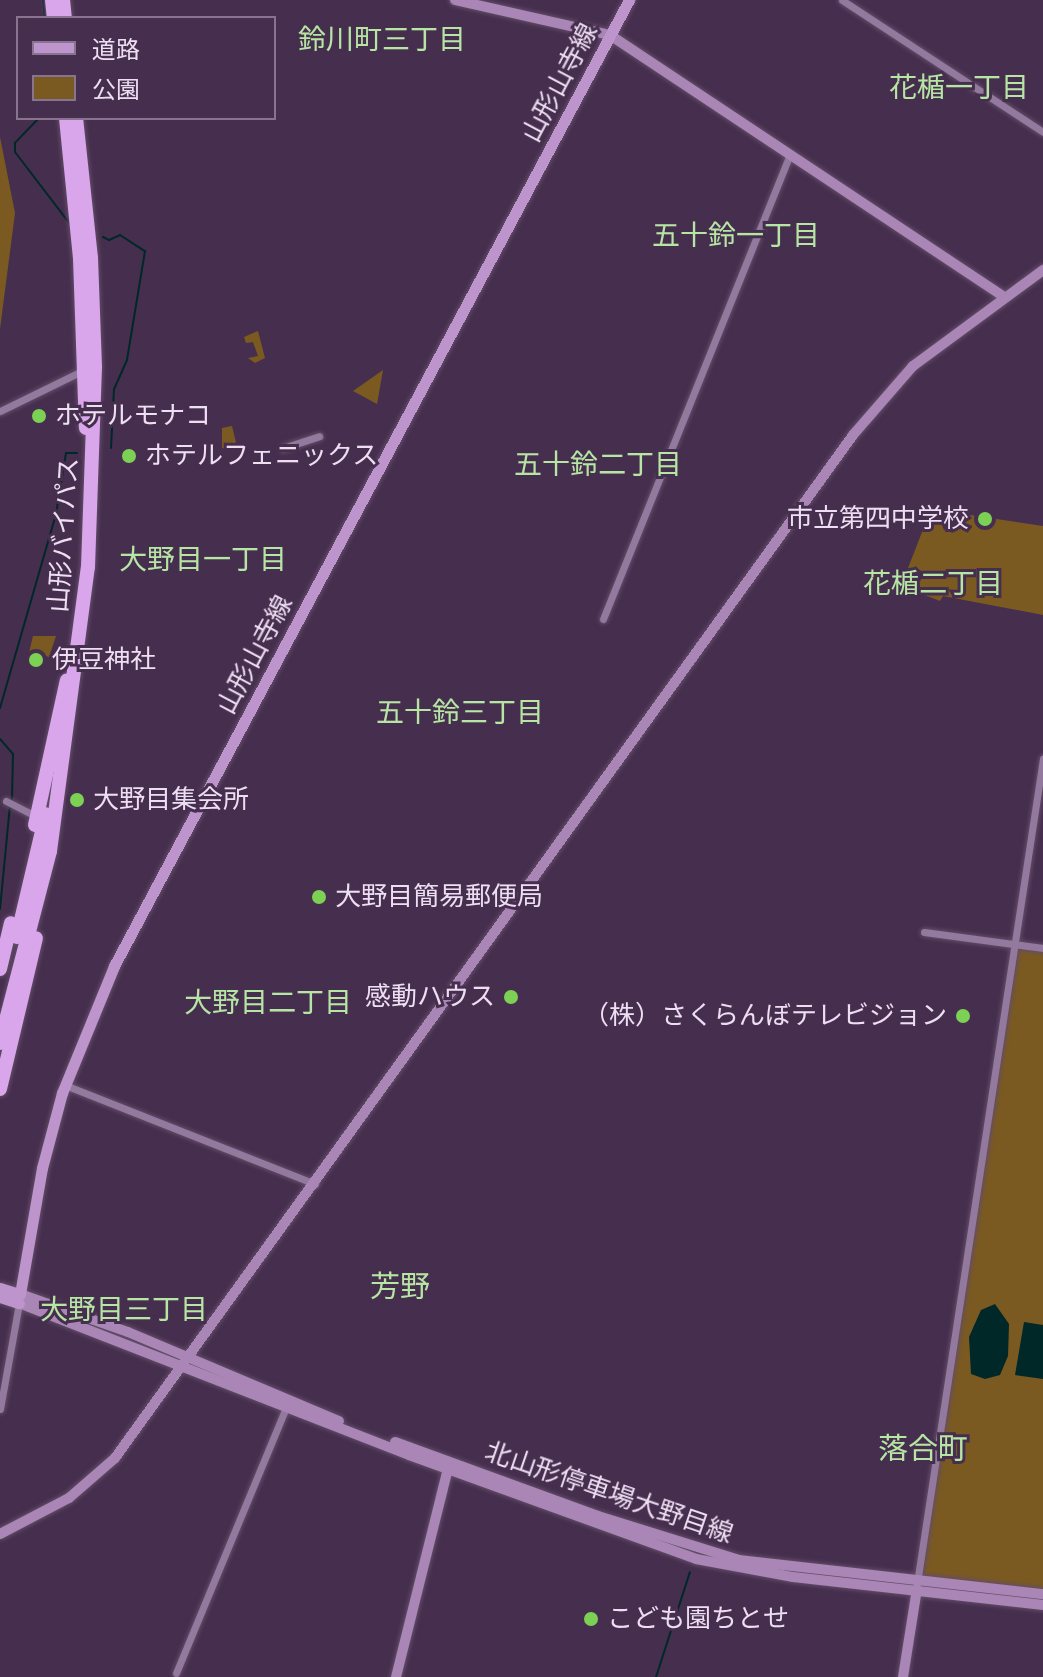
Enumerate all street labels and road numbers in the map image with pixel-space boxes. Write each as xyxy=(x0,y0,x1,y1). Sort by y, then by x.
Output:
street label: 山形山寺線 xyxy=(516,18,604,148)
street label: 山形バイパス xyxy=(43,456,85,614)
street label: 山形山寺線 xyxy=(211,590,299,720)
street label: 北山形停車場大野目線 xyxy=(481,1436,737,1550)

